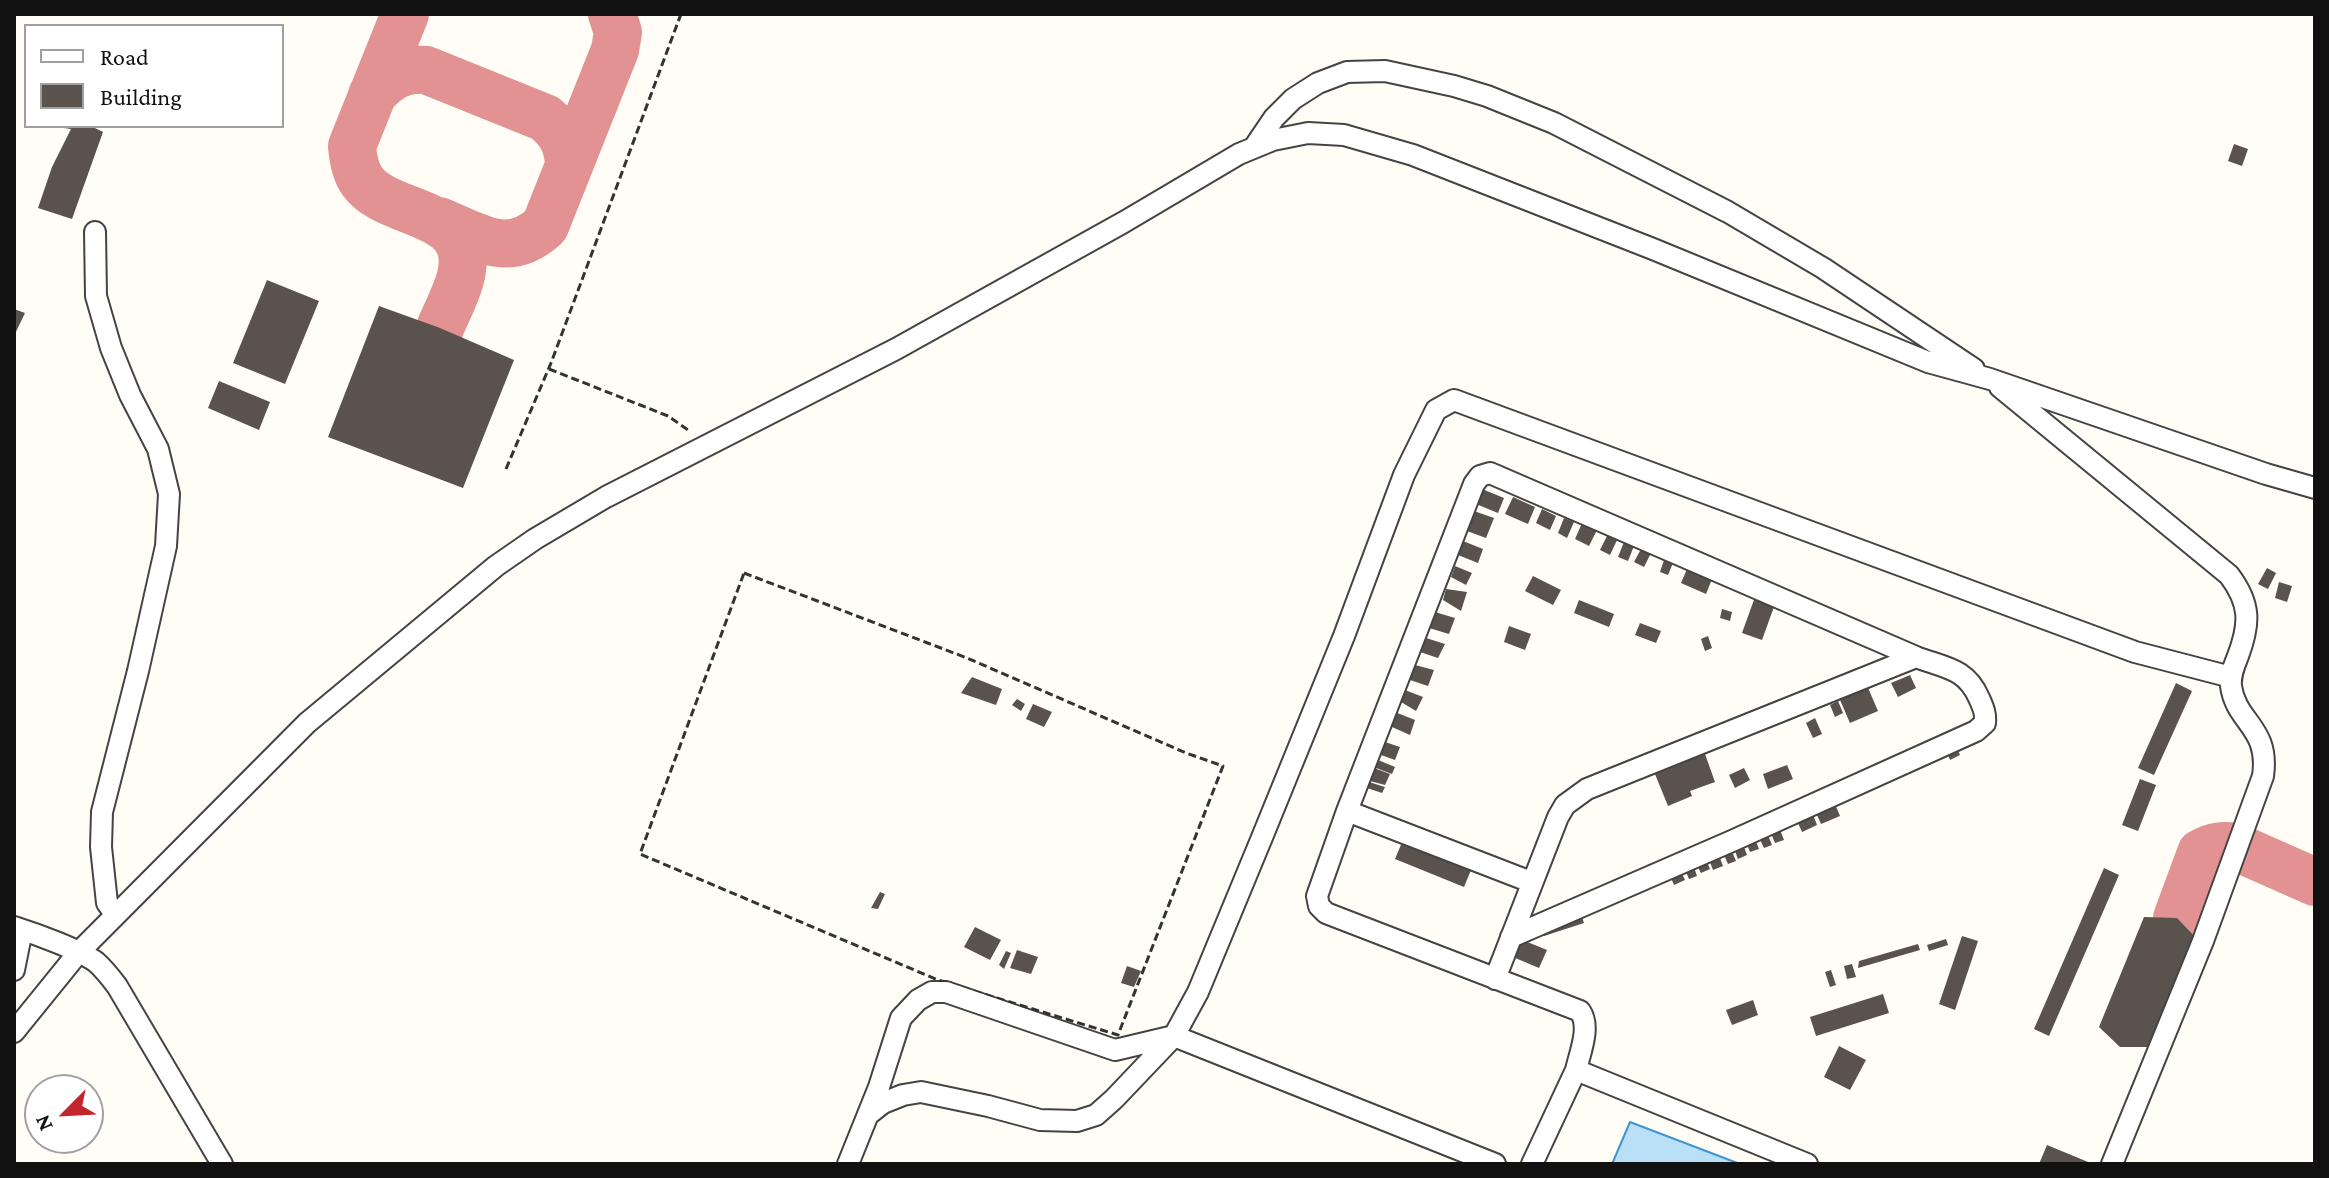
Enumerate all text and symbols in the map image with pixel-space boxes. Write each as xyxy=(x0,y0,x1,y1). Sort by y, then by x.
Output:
legend xyxy=(24,24,284,128)
text: Road xyxy=(100,43,149,70)
text: Building xyxy=(100,83,182,110)
north arrow xyxy=(24,1074,104,1154)
text: N xyxy=(29,1111,58,1135)

